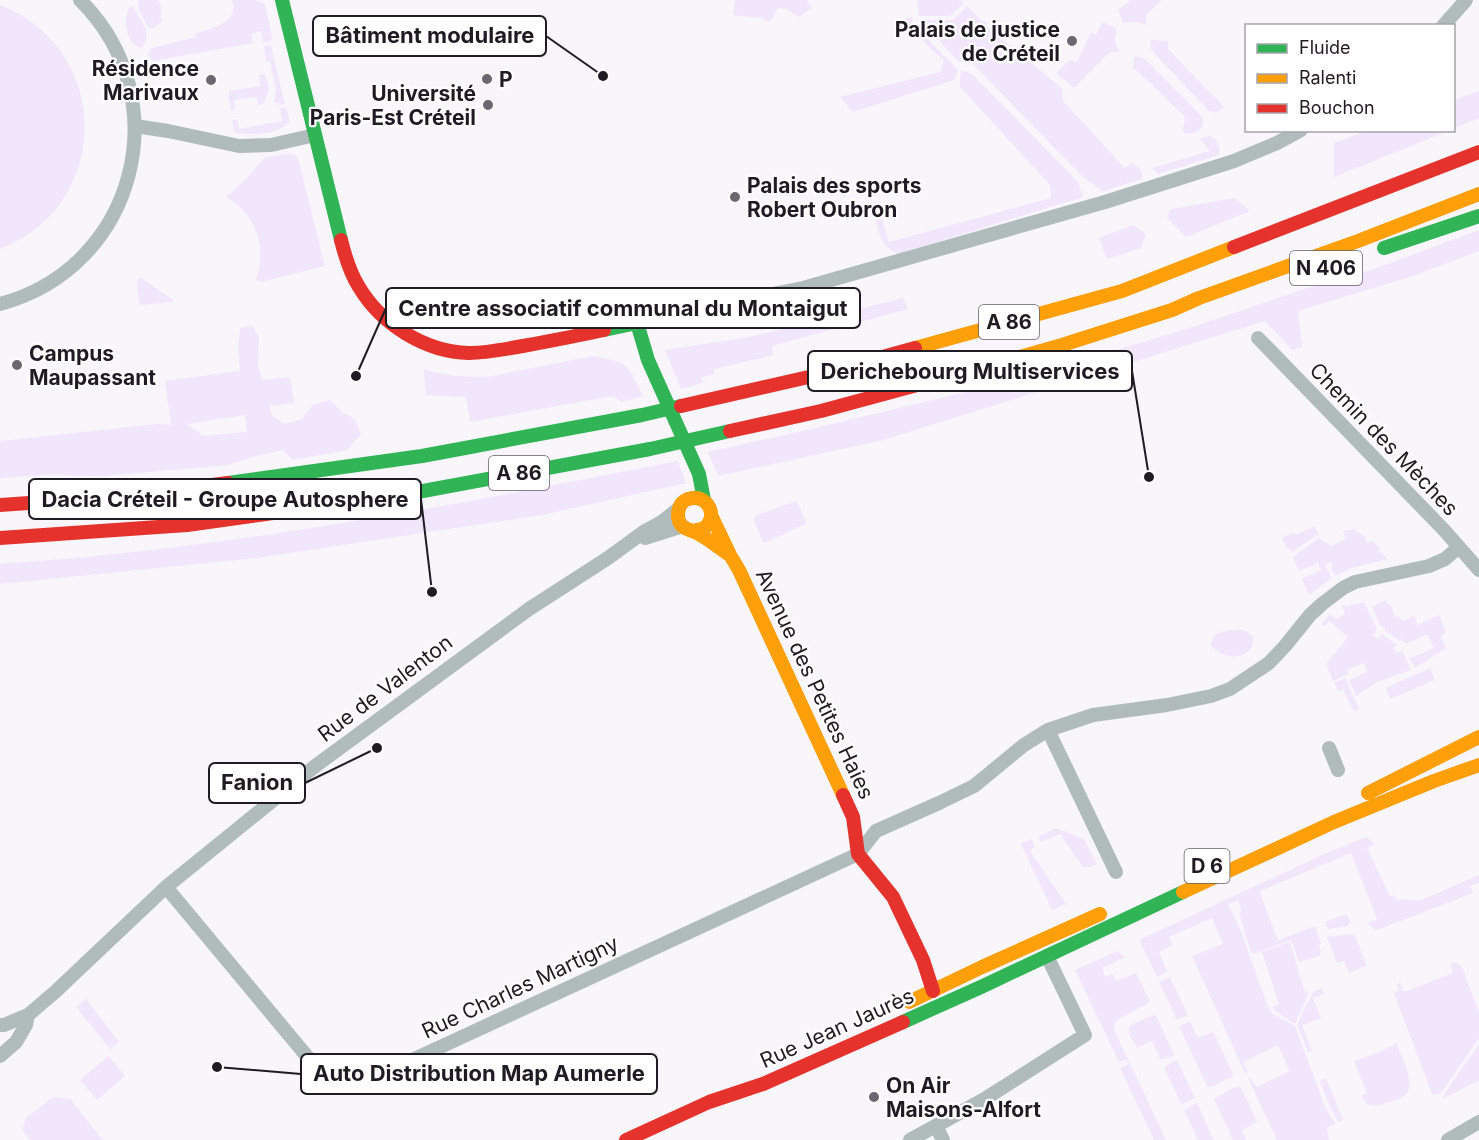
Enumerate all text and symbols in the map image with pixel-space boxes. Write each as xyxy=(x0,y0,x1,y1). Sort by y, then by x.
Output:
callout: Bâtiment modulaire xyxy=(313,16,546,56)
place label: Palais de justice de Créteil xyxy=(895,17,1060,66)
text: Bâtiment modulaire xyxy=(326,22,534,48)
legend xyxy=(1245,24,1455,132)
marker: Palais de justice de Créteil xyxy=(1065,34,1079,48)
text: Fluide xyxy=(1299,37,1351,58)
place label: Résidence Marivaux xyxy=(92,56,199,105)
place label: P xyxy=(499,67,513,92)
text: Ralenti xyxy=(1299,67,1356,88)
marker: P xyxy=(480,72,494,86)
marker: Résidence Marivaux xyxy=(204,73,218,87)
place label: Université Paris-Est Créteil xyxy=(310,81,476,130)
text: Bouchon xyxy=(1299,97,1375,118)
marker: Université Paris-Est Créteil xyxy=(481,98,495,112)
place label: Palais des sports Robert Oubron xyxy=(747,173,921,222)
marker: Palais des sports Robert Oubron xyxy=(728,190,742,204)
road number: N 406 xyxy=(1290,251,1362,285)
callout: Centre associatif communal du Montaigut xyxy=(386,288,860,328)
text: Centre associatif communal du Montaigut xyxy=(398,295,848,321)
road number: A 86 xyxy=(979,305,1039,339)
place label: Campus Maupassant xyxy=(29,341,156,390)
callout: Derichebourg Multiservices xyxy=(808,351,1132,391)
street label: Chemin des Mèches xyxy=(1305,357,1463,521)
marker: Campus Maupassant xyxy=(10,358,24,372)
text: Derichebourg Multiservices xyxy=(820,358,1120,384)
road number: A 86 xyxy=(489,456,549,490)
callout: Dacia Créteil - Groupe Autosphere xyxy=(29,479,421,519)
text: Dacia Créteil - Groupe Autosphere xyxy=(41,486,409,512)
street label: Avenue des Petites Haies xyxy=(751,565,879,803)
street label: Rue de Valenton xyxy=(313,629,457,747)
callout: Fanion xyxy=(209,763,305,803)
text: Fanion xyxy=(221,769,293,795)
road number: D 6 xyxy=(1184,849,1230,883)
street label: Rue Charles Martigny xyxy=(418,930,622,1044)
street label: Rue Jean Jaurès xyxy=(756,983,918,1073)
callout: Auto Distribution Map Aumerle xyxy=(301,1054,657,1094)
text: Auto Distribution Map Aumerle xyxy=(313,1060,645,1086)
place label: On Air Maisons-Alfort xyxy=(886,1073,1041,1122)
marker: On Air Maisons-Alfort xyxy=(867,1090,881,1104)

